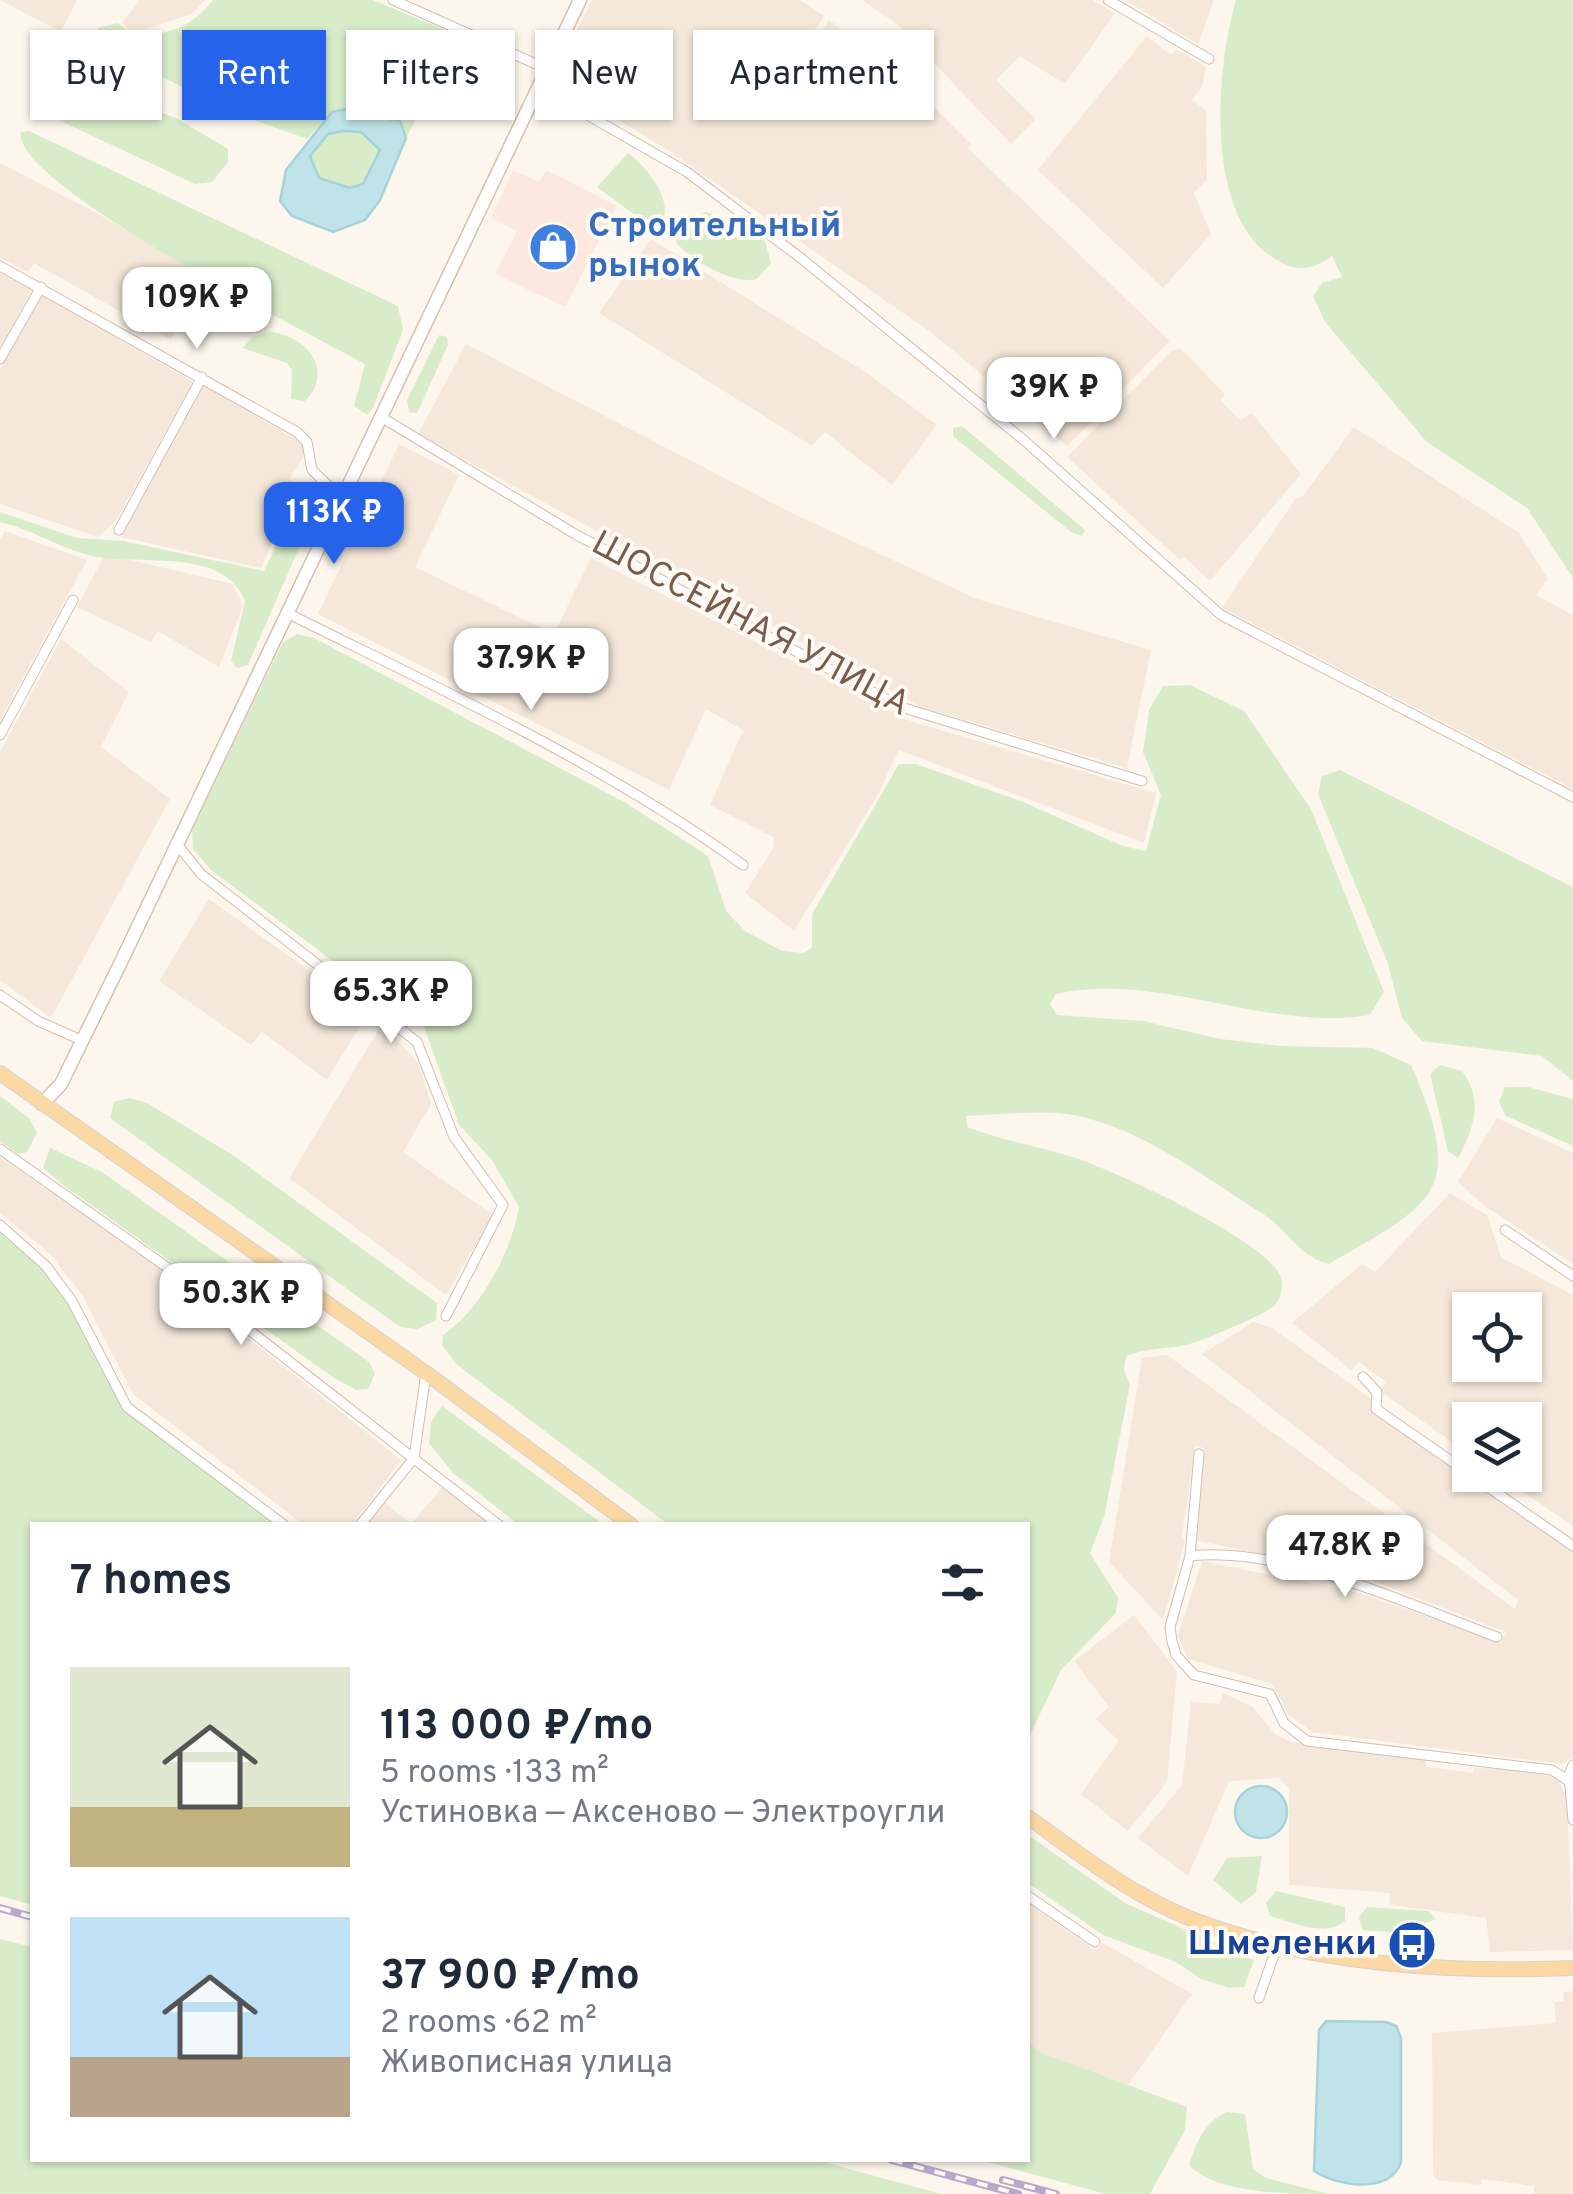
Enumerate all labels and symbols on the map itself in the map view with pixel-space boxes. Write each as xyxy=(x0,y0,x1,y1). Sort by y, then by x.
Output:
place label: Строительный рынок xyxy=(588,205,841,289)
shop icon: Строительный рынок xyxy=(527,221,579,273)
pin: 109K ₽ xyxy=(116,267,278,352)
pin: 39K ₽ xyxy=(984,357,1124,442)
pin: 113K ₽ xyxy=(253,482,415,567)
street label: ШОССЕЙНАЯ УЛИЦА xyxy=(583,522,917,728)
pin: 37.9K ₽ xyxy=(439,628,623,713)
pin: 65.3K ₽ xyxy=(299,961,483,1046)
pin: 50.3K ₽ xyxy=(149,1263,333,1348)
pin: 47.8K ₽ xyxy=(1253,1515,1437,1600)
bus stop icon: Шмеленки xyxy=(1386,1919,1438,1971)
place label: Шмеленки xyxy=(1188,1923,1377,1967)

